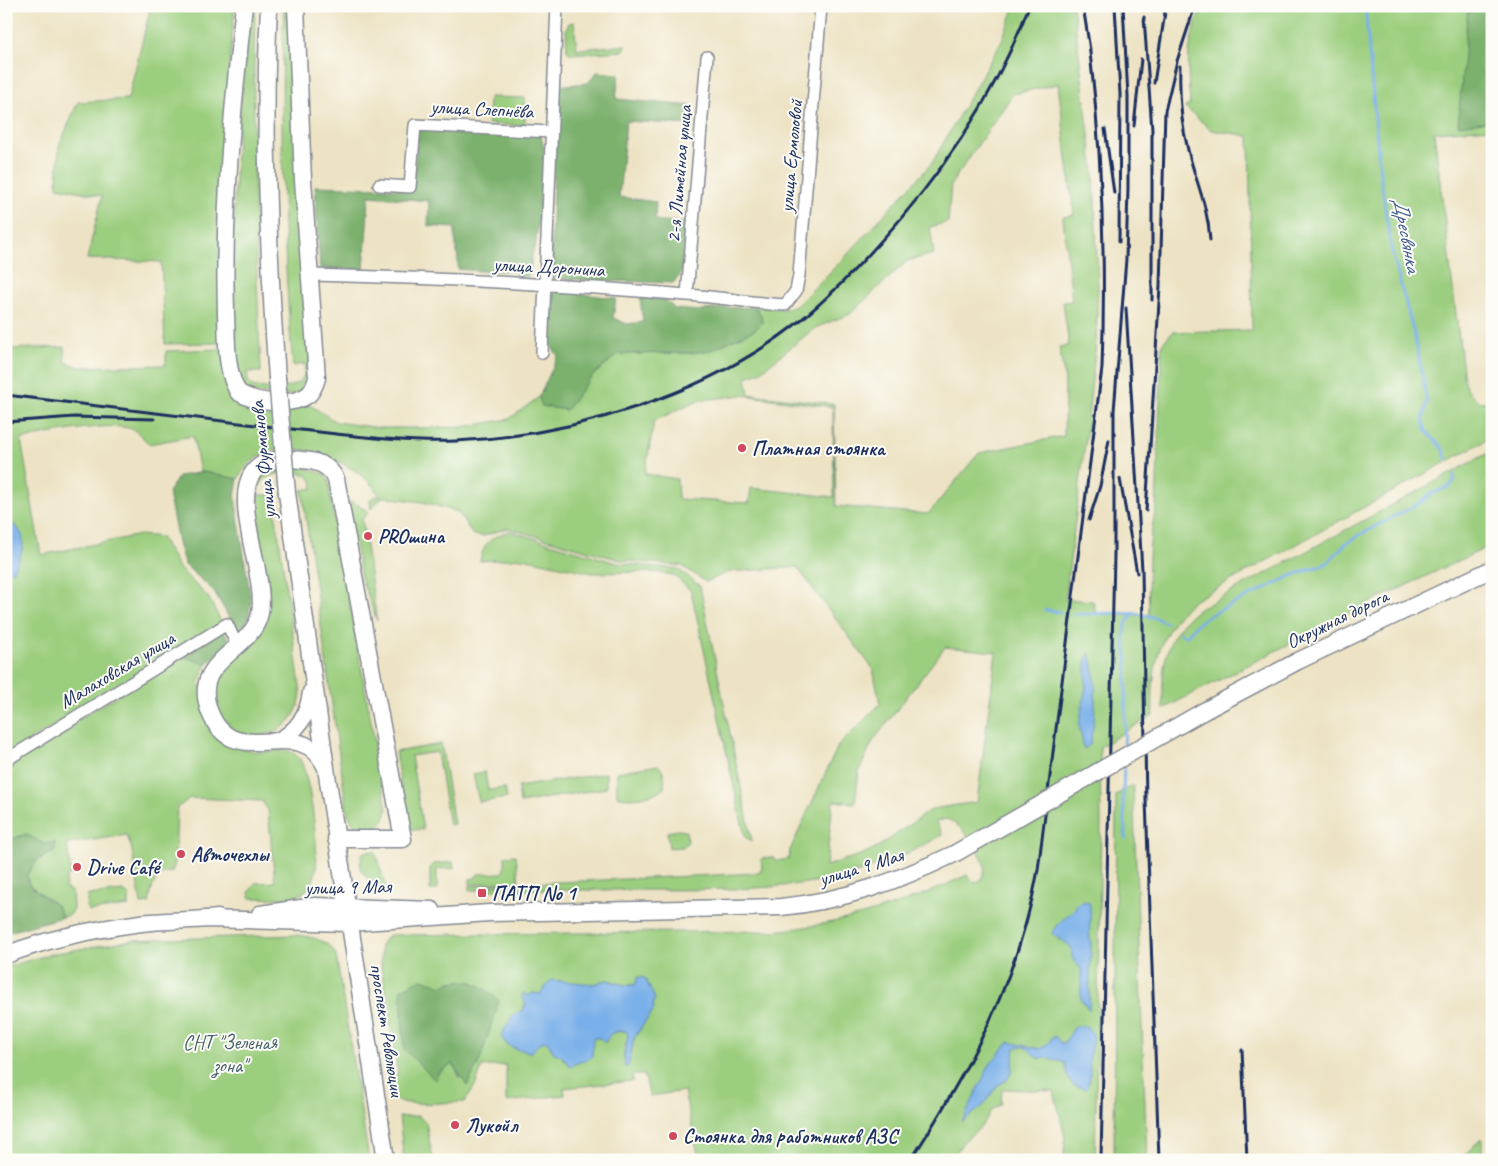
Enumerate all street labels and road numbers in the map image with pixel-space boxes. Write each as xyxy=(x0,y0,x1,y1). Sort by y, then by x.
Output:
street label: улица Слепнёва xyxy=(429,94,535,124)
street label: улица Ермоловой xyxy=(774,97,809,214)
street label: 2-я Литейная улица xyxy=(661,102,698,244)
street label: улица Доронина xyxy=(492,252,607,282)
street label: улица Фурманова xyxy=(244,399,282,521)
street label: Окружная дорога xyxy=(1282,583,1394,654)
street label: Малаховская улица xyxy=(55,625,181,714)
street label: улица 9 Мая xyxy=(815,842,908,892)
street label: улица 9 Мая xyxy=(304,874,393,900)
street label: проспект Революции xyxy=(364,962,410,1100)

